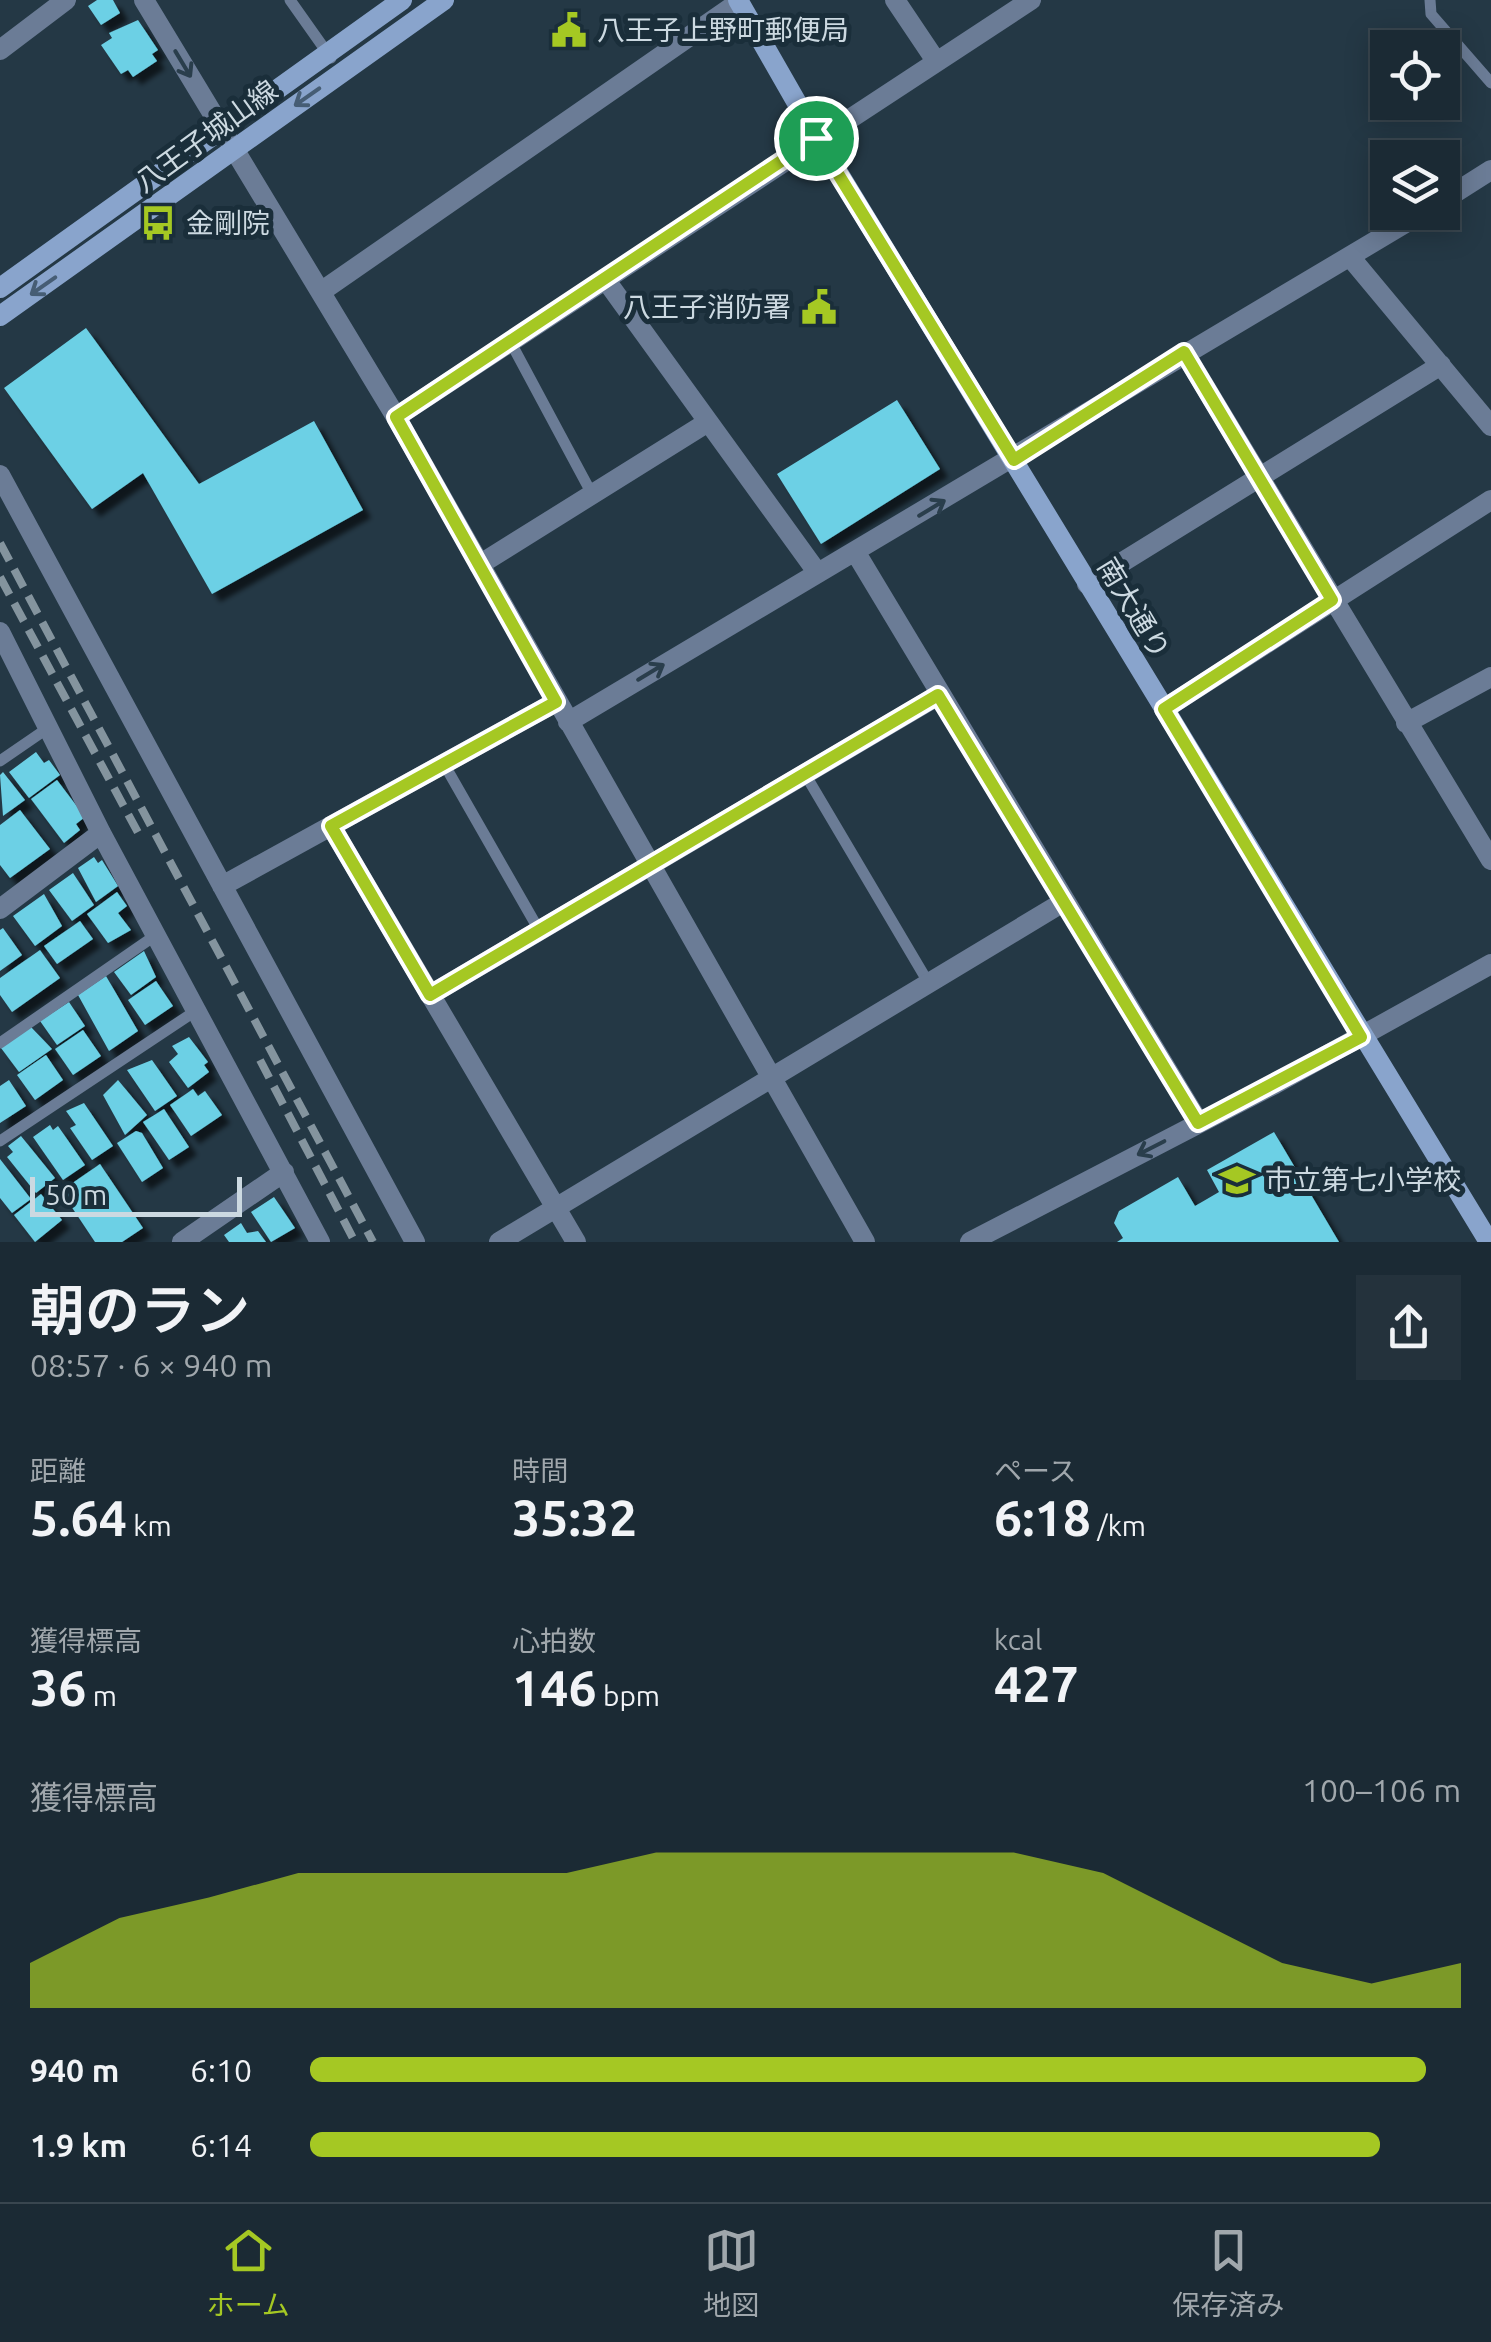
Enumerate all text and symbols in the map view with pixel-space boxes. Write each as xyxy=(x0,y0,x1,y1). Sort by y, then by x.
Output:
public building icon: 八王子上野町郵便局 xyxy=(550,11,588,49)
place label: 八王子上野町郵便局 xyxy=(597,14,849,45)
map controls xyxy=(1370,30,1460,230)
button: locate xyxy=(1370,30,1460,120)
one-way arrow xyxy=(173,49,193,78)
street label: 八王子城山線 xyxy=(129,74,283,198)
one-way arrow xyxy=(294,86,321,107)
pin xyxy=(774,96,859,181)
icon: arrive xyxy=(789,111,844,166)
button: layers xyxy=(1370,140,1460,230)
bus stop icon: 金剛院 xyxy=(139,204,177,242)
place label: 金剛院 xyxy=(186,207,270,238)
one-way arrow xyxy=(30,275,57,296)
public building icon: 八王子消防署 xyxy=(800,288,838,326)
place label: 八王子消防署 xyxy=(623,291,791,322)
one-way arrow xyxy=(917,498,946,518)
street label: 南大通り xyxy=(1092,552,1177,664)
one-way arrow xyxy=(636,662,665,682)
one-way arrow xyxy=(1137,1139,1167,1158)
school or university icon: 市立第七小学校 xyxy=(1218,1161,1256,1199)
place label: 市立第七小学校 xyxy=(1265,1164,1461,1195)
scale bar xyxy=(30,1172,242,1216)
text: 50 m xyxy=(45,1179,107,1210)
button: share xyxy=(1356,1275,1461,1380)
text: 朝のラン xyxy=(30,1279,250,1340)
text: 08:57 · 6 × 940 m xyxy=(30,1347,272,1383)
text: 距離 xyxy=(30,1455,86,1486)
text: 時間 xyxy=(512,1455,568,1486)
text: ペース xyxy=(994,1455,1077,1486)
text: 5.64 xyxy=(30,1489,127,1545)
text: 35:32 xyxy=(512,1489,637,1545)
text: 6:18 xyxy=(994,1489,1091,1545)
text: km xyxy=(127,1510,172,1541)
text: /km xyxy=(1091,1510,1146,1541)
text: kcal xyxy=(994,1624,1042,1655)
text: 獲得標高 xyxy=(30,1625,142,1656)
text: 心拍数 xyxy=(512,1625,596,1656)
text: 427 xyxy=(994,1655,1079,1711)
text: 36 xyxy=(30,1659,86,1715)
text: 146 xyxy=(512,1659,597,1715)
text: m xyxy=(86,1680,117,1711)
text: bpm xyxy=(597,1680,660,1711)
text: 100–106 m xyxy=(1302,1772,1461,1808)
text: 獲得標高 xyxy=(30,1779,158,1815)
text: 940 m xyxy=(30,2052,119,2088)
text: 6:10 xyxy=(190,2052,252,2088)
text: 1.9 km xyxy=(30,2127,127,2163)
text: 6:14 xyxy=(190,2127,252,2163)
tab: ホーム xyxy=(207,2223,290,2323)
tab: 地図 xyxy=(703,2223,759,2323)
tab: 保存済み xyxy=(1172,2223,1284,2323)

